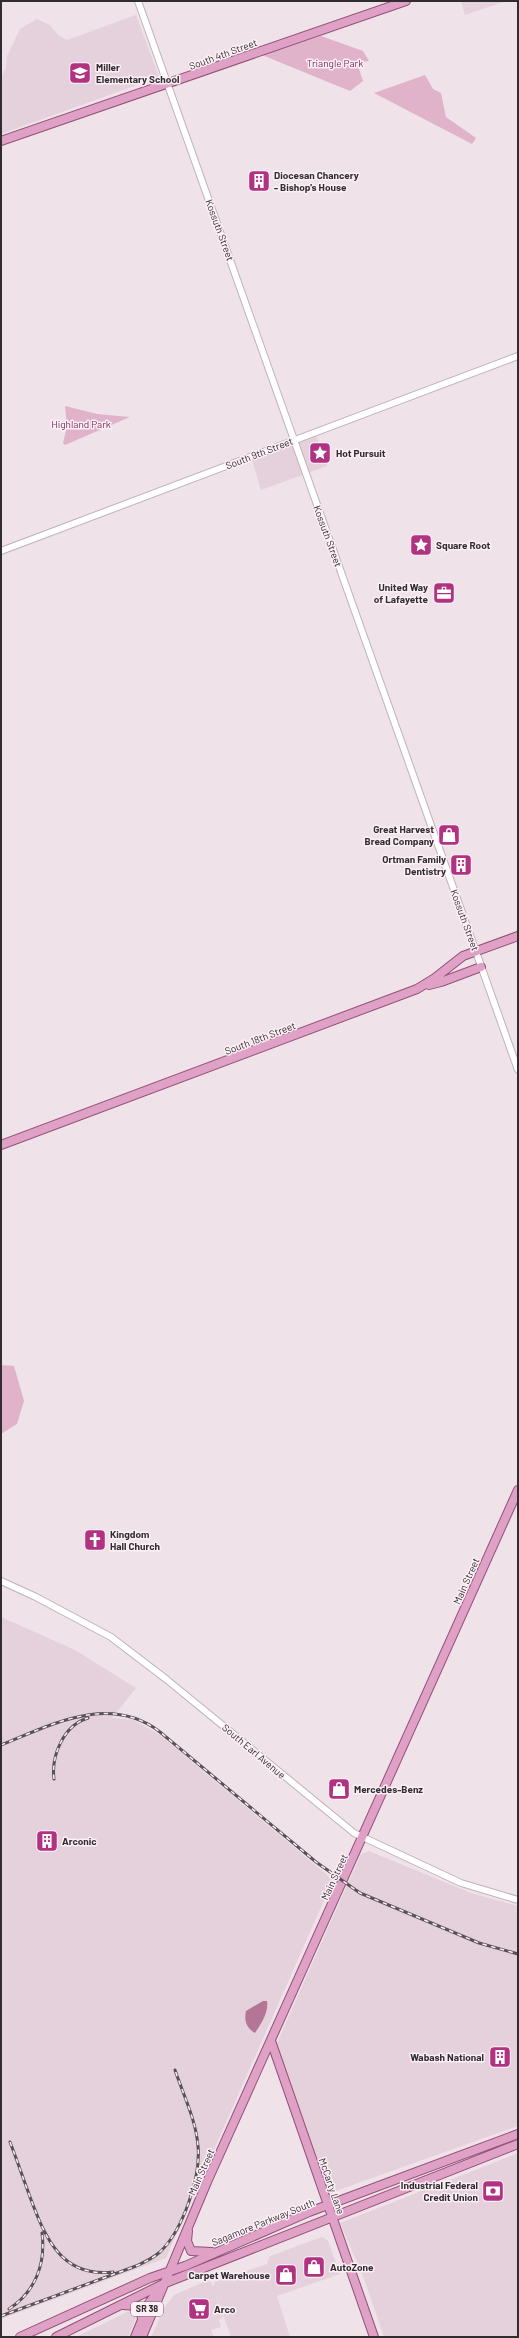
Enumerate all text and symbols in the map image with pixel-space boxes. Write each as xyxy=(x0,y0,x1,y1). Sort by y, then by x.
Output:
street label: South 4th Street xyxy=(187,36,259,72)
park label: Triangle Park xyxy=(307,57,363,69)
school or university icon: Miller Elementary School xyxy=(67,60,93,86)
place label: Miller Elementary School xyxy=(96,61,179,85)
building icon: Diocesan Chancery - Bishop's House xyxy=(246,168,272,194)
place label: Diocesan Chancery - Bishop's House xyxy=(274,169,359,193)
street label: Kossuth Street xyxy=(203,198,237,263)
park label: Highland Park xyxy=(51,418,111,430)
street label: South 9th Street xyxy=(224,435,295,471)
place icon: Hot Pursuit xyxy=(307,440,333,466)
place label: Hot Pursuit xyxy=(336,447,386,459)
street label: Kossuth Street xyxy=(311,504,345,569)
place icon: Square Root xyxy=(408,532,434,558)
place label: Square Root xyxy=(436,539,491,551)
office icon: United Way of Lafayette xyxy=(431,580,457,606)
place label: United Way of Lafayette xyxy=(374,581,429,605)
shop icon: Great Harvest Bread Company xyxy=(436,822,462,848)
place label: Great Harvest Bread Company xyxy=(365,823,434,847)
building icon: Ortman Family Dentistry xyxy=(448,852,474,878)
place label: Ortman Family Dentistry xyxy=(382,853,446,877)
street label: Kossuth Street xyxy=(448,888,482,953)
street label: South 18th Street xyxy=(223,1019,297,1057)
church icon: Kingdom Hall Church xyxy=(82,1527,108,1553)
place label: Kingdom Hall Church xyxy=(110,1528,160,1552)
street label: Main Street xyxy=(450,1556,482,1606)
street label: South Earl Avenue xyxy=(220,1721,288,1781)
shop icon: Mercedes-Benz xyxy=(326,1776,352,1802)
place label: Mercedes-Benz xyxy=(354,1783,423,1795)
building icon: Arconic xyxy=(34,1828,60,1854)
place label: Arconic xyxy=(62,1835,97,1847)
street label: Main Street xyxy=(318,1852,350,1902)
building icon: Wabash National xyxy=(487,2044,513,2070)
place label: Wabash National xyxy=(410,2051,484,2063)
street label: Main Street xyxy=(185,2147,217,2197)
street label: McCarty Lane xyxy=(317,2156,347,2216)
bank icon: Industrial Federal Credit Union xyxy=(480,2178,506,2204)
place label: Industrial Federal Credit Union xyxy=(401,2179,478,2203)
street label: Sagamore Parkway South xyxy=(210,2196,316,2248)
shop icon: AutoZone xyxy=(301,2254,327,2280)
place label: AutoZone xyxy=(330,2261,374,2273)
shop icon: Carpet Warehouse xyxy=(273,2262,299,2288)
place label: Carpet Warehouse xyxy=(189,2269,271,2281)
supermarket icon: Arco xyxy=(186,2296,212,2322)
road number: SR 38 xyxy=(131,2302,163,2316)
place label: Arco xyxy=(214,2303,236,2315)

